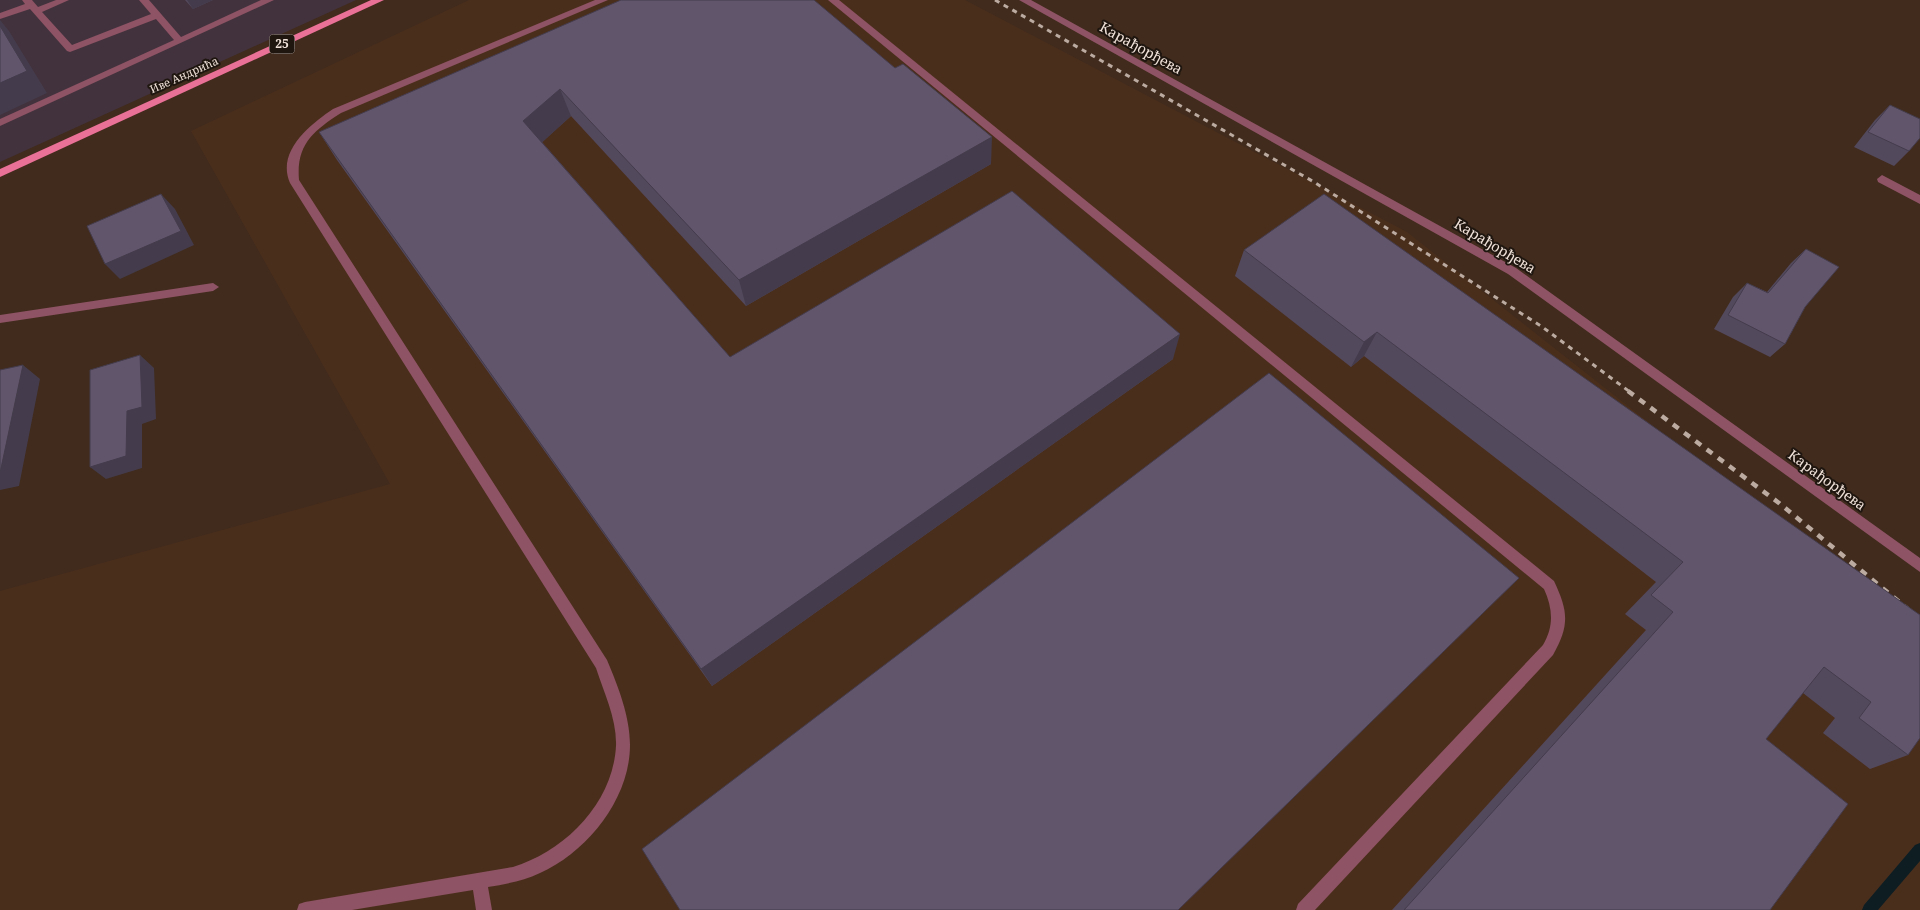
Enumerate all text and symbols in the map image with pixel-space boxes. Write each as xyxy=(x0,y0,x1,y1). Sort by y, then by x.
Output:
street label: Карађорђева xyxy=(1096,17,1186,78)
road number: 25 xyxy=(270,34,294,54)
street label: Иве Андрића xyxy=(147,53,220,96)
street label: Карађорђева xyxy=(1451,214,1540,277)
street label: Карађорђева xyxy=(1785,445,1870,514)

